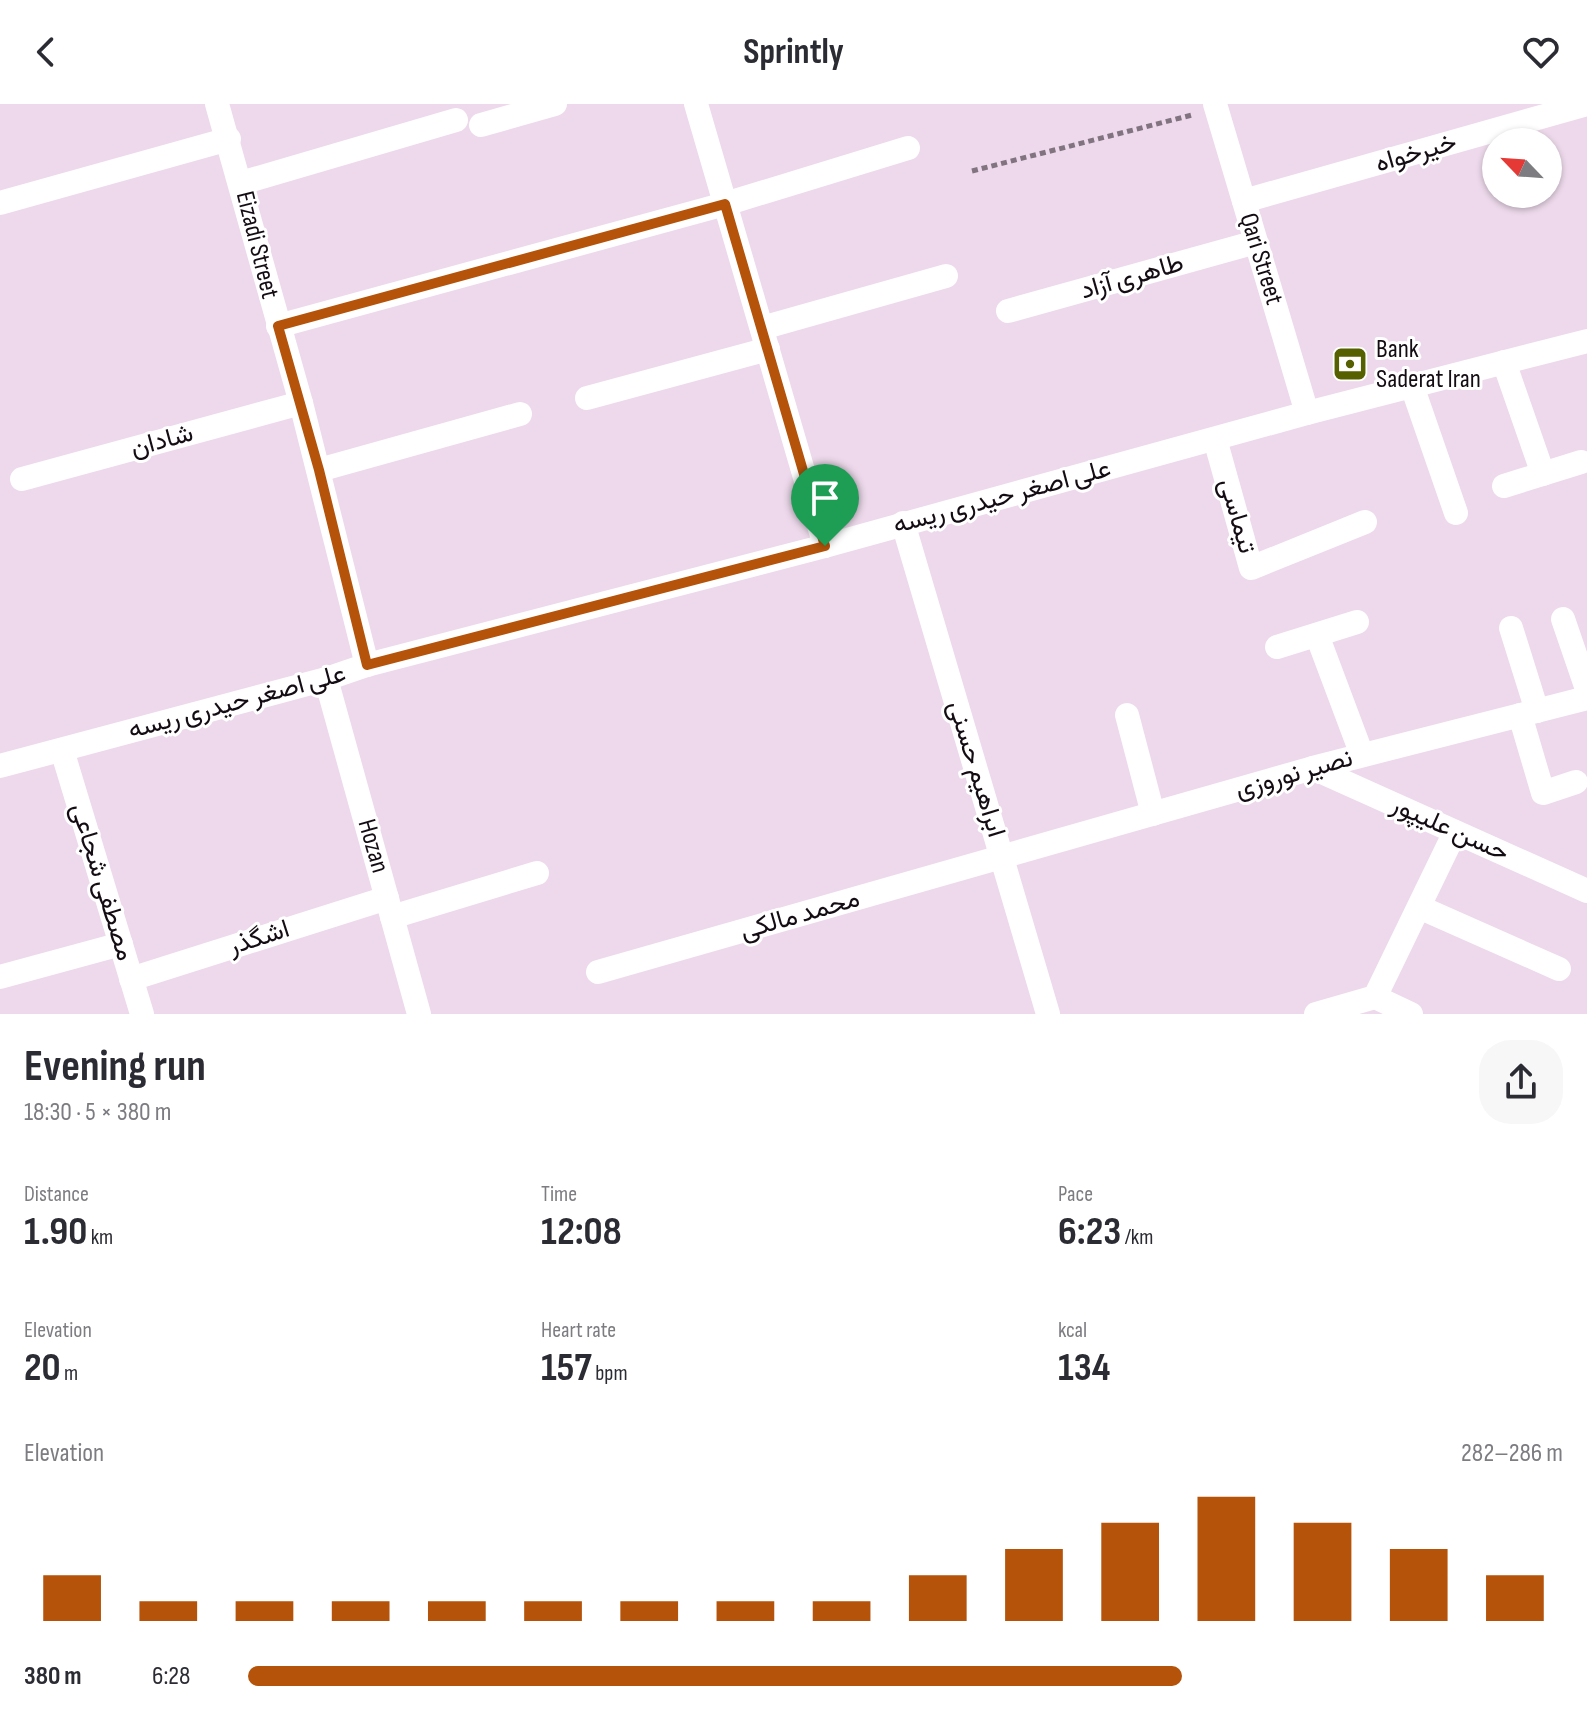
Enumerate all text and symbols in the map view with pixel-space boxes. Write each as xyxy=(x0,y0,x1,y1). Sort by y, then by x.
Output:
icon: back xyxy=(24,30,68,74)
icon: heart xyxy=(1519,30,1563,74)
text: Sprintly xyxy=(743,31,844,74)
street label: خیرخواه xyxy=(1372,127,1460,179)
north arrow xyxy=(1482,128,1562,208)
map controls xyxy=(1482,128,1562,208)
street label: Eizadi Street xyxy=(229,188,285,302)
street label: Qari Street xyxy=(1232,210,1290,308)
street label: طاهری آزاد xyxy=(1077,247,1187,307)
place label: Bank Saderat Iran xyxy=(1376,334,1481,395)
bank icon: Bank Saderat Iran xyxy=(1331,345,1369,383)
street label: شادان xyxy=(127,418,197,464)
street label: علی اصغر حیدری ریسه xyxy=(890,453,1114,541)
pin xyxy=(791,464,859,546)
street label: تیماسی xyxy=(1212,475,1262,557)
icon: arrive xyxy=(803,476,847,520)
street label: علی اصغر حیدری ریسه xyxy=(125,658,349,746)
street label: ابراهیم حسنی xyxy=(941,697,1011,841)
street label: نصیر نوروزی xyxy=(1232,742,1356,806)
street label: حسن علیپور xyxy=(1385,789,1514,870)
street label: مصطفی شجاعی xyxy=(63,799,141,965)
street label: Hozan xyxy=(351,816,395,876)
street label: محمد مالکی xyxy=(737,883,863,947)
street label: اشگذر xyxy=(224,914,294,963)
text: Evening run xyxy=(24,1040,206,1093)
button: share xyxy=(1479,1040,1563,1124)
text: 18:30 · 5 × 380 m xyxy=(24,1097,171,1128)
text: Distance xyxy=(24,1181,89,1208)
text: Time xyxy=(541,1181,577,1208)
text: Pace xyxy=(1058,1181,1093,1208)
text: 1.90 xyxy=(24,1208,87,1256)
text: 12:08 xyxy=(541,1208,622,1256)
text: 6:23 xyxy=(1058,1208,1121,1256)
text: km xyxy=(87,1224,113,1251)
text: /km xyxy=(1121,1224,1153,1251)
text: Elevation xyxy=(24,1317,92,1344)
text: Heart rate xyxy=(541,1317,616,1344)
text: kcal xyxy=(1058,1317,1087,1344)
text: 20 xyxy=(24,1344,61,1392)
text: 157 xyxy=(541,1344,592,1392)
text: 134 xyxy=(1058,1344,1110,1392)
text: m xyxy=(61,1360,78,1387)
text: bpm xyxy=(592,1360,628,1387)
text: Elevation xyxy=(24,1438,104,1469)
text: 282–286 m xyxy=(1461,1438,1563,1469)
text: 380 m xyxy=(24,1661,82,1692)
text: 6:28 xyxy=(152,1661,190,1692)

